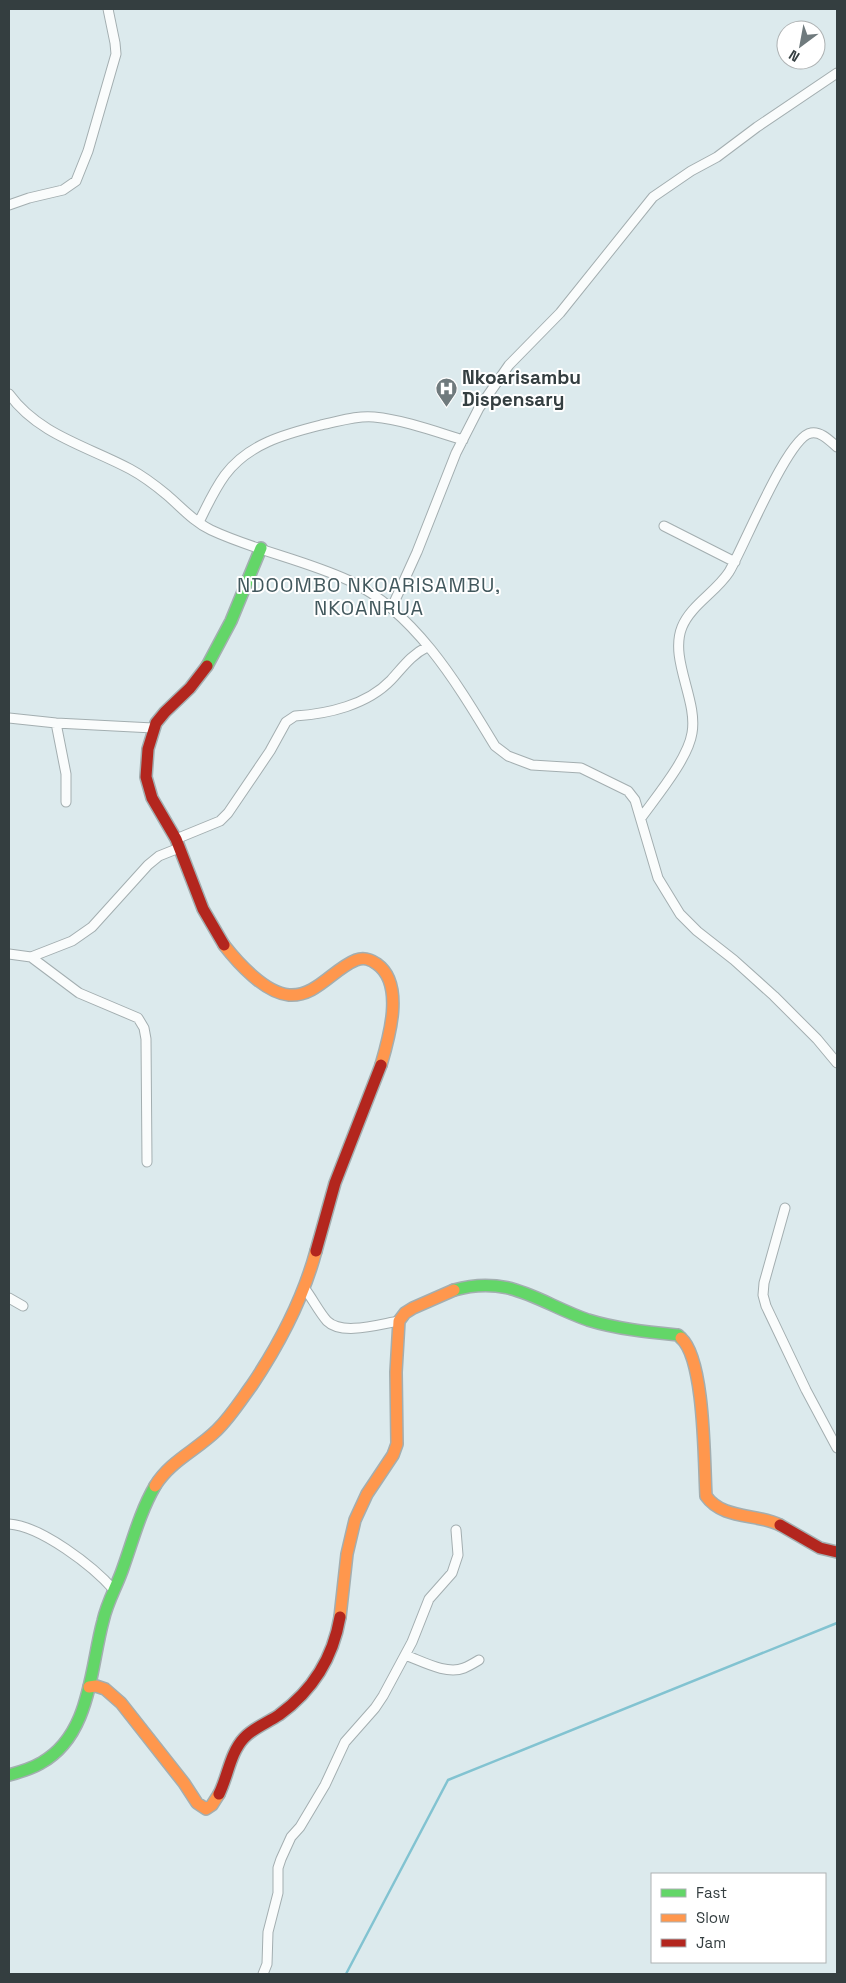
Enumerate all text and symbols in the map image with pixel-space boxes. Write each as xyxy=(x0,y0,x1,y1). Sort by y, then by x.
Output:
north arrow xyxy=(776,20,826,70)
text: N xyxy=(785,46,803,66)
place label: Nkoarisambu Dispensary xyxy=(462,365,581,412)
hospital icon: Nkoarisambu Dispensary xyxy=(434,376,458,407)
district label: NDOOMBO NKOARISAMBU, NKOANRUA xyxy=(237,572,501,621)
legend xyxy=(651,1873,826,1963)
text: Fast xyxy=(696,1883,727,1902)
text: Slow xyxy=(696,1908,730,1927)
text: Jam xyxy=(696,1933,726,1952)

